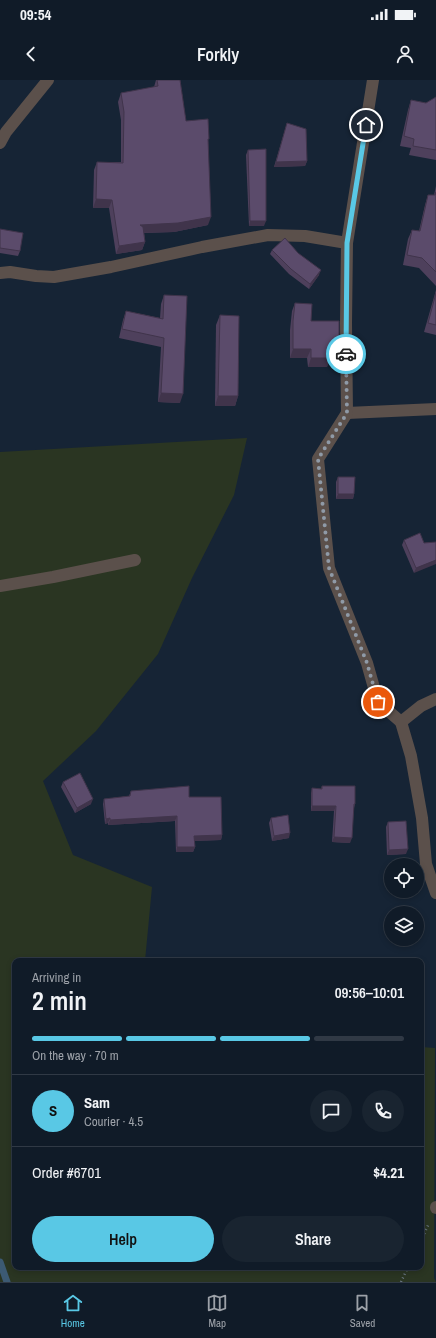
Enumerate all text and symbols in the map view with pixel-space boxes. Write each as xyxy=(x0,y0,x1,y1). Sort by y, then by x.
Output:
text: 09:54 xyxy=(20,4,51,25)
text: Forkly xyxy=(197,42,239,67)
icon: back xyxy=(20,43,42,65)
icon: person xyxy=(394,43,416,65)
pin xyxy=(349,108,383,142)
icon: home xyxy=(355,114,377,136)
courier xyxy=(326,334,366,374)
icon: car xyxy=(335,343,357,365)
pin xyxy=(361,685,395,719)
icon: bag xyxy=(367,691,389,713)
map controls xyxy=(384,858,424,946)
button: locate xyxy=(384,858,424,898)
button: layers xyxy=(384,906,424,946)
text: Arriving in xyxy=(32,969,81,986)
text: 09:56–10:01 xyxy=(335,982,404,1003)
text: 2 min xyxy=(32,983,87,1018)
text: On the way · 70 m xyxy=(32,1047,119,1064)
button: chat xyxy=(310,1090,352,1132)
button: phone xyxy=(362,1090,404,1132)
text: Sam xyxy=(84,1092,110,1113)
text: S xyxy=(49,1100,57,1121)
text: Courier · 4.5 xyxy=(84,1113,143,1130)
text: Order #6701 xyxy=(32,1162,101,1183)
text: $4.21 xyxy=(373,1162,404,1183)
button: Help xyxy=(32,1216,214,1262)
button: Share xyxy=(222,1216,404,1262)
tab: Home xyxy=(61,1292,85,1330)
tab: Map xyxy=(206,1292,228,1330)
tab: Saved xyxy=(350,1292,375,1330)

